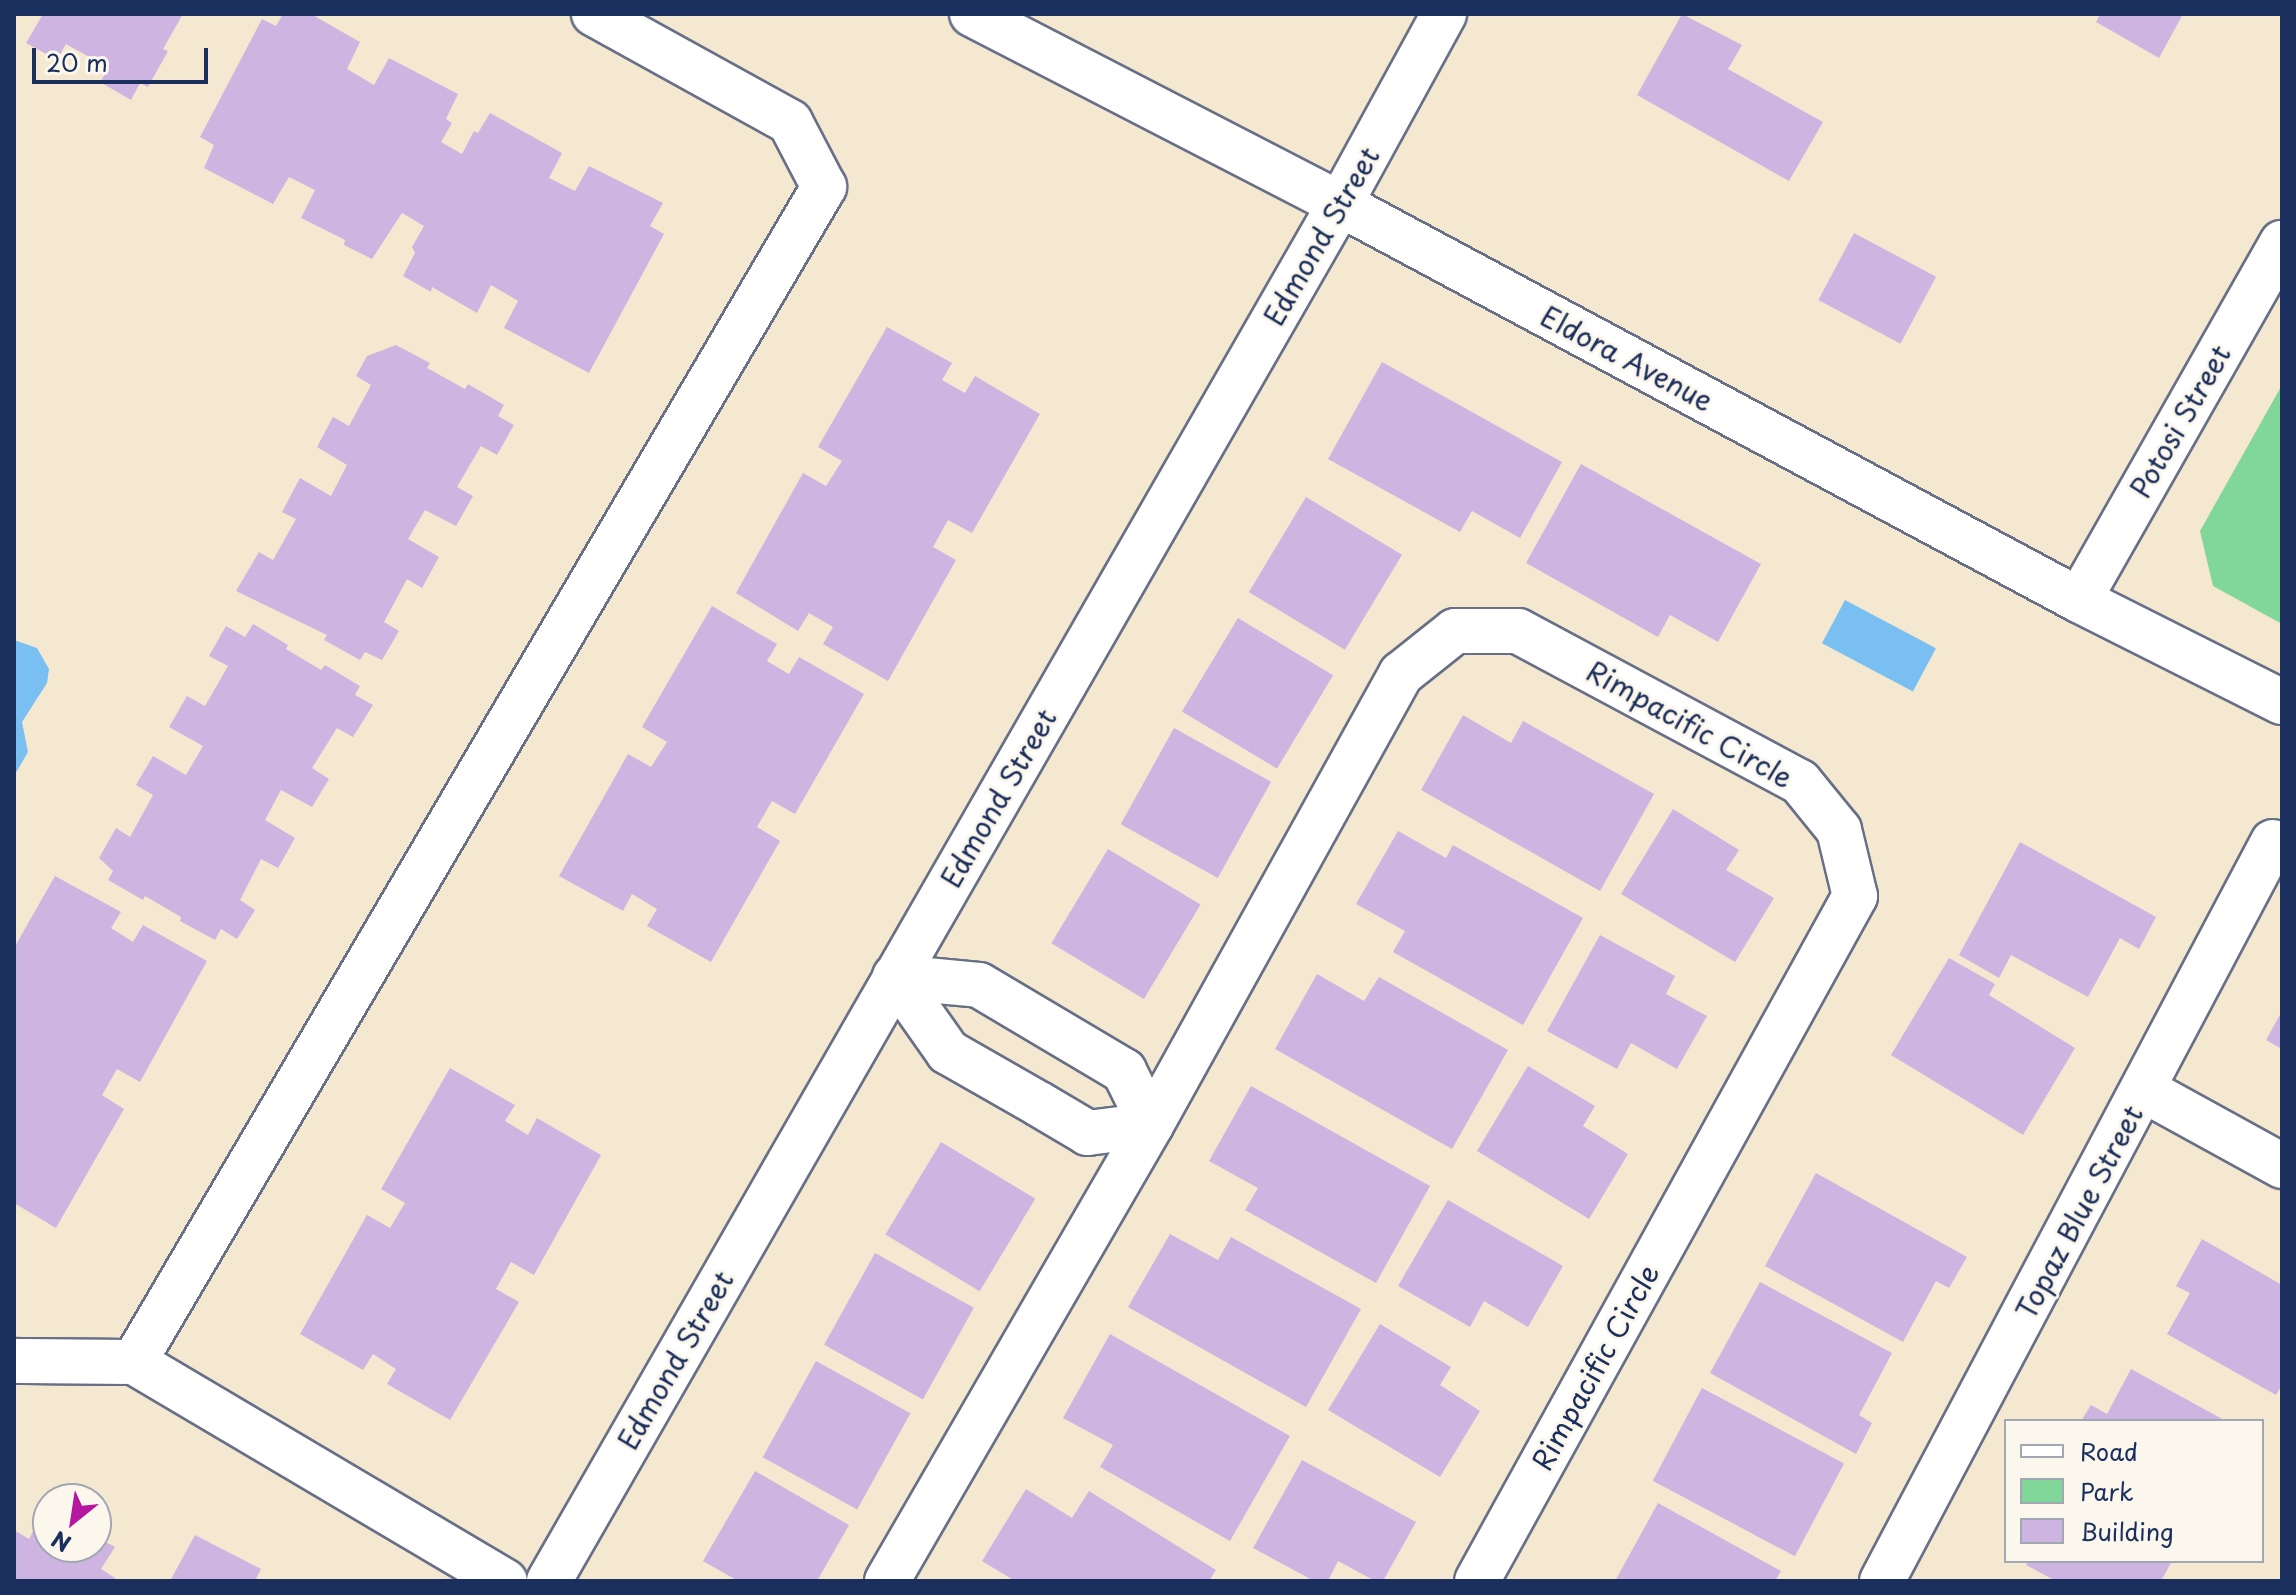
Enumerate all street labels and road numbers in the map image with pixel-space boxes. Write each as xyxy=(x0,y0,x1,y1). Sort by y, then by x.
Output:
street label: Edmond Street xyxy=(1257,141,1385,331)
street label: Eldora Avenue xyxy=(1535,298,1719,418)
street label: Potosi Street xyxy=(2123,339,2237,503)
street label: Rimpacific Circle xyxy=(1580,653,1800,795)
street label: Edmond Street xyxy=(934,703,1062,893)
street label: Topaz Blue Street xyxy=(2008,1099,2150,1325)
street label: Rimpacific Circle xyxy=(1524,1257,1666,1477)
street label: Edmond Street xyxy=(611,1265,739,1455)

